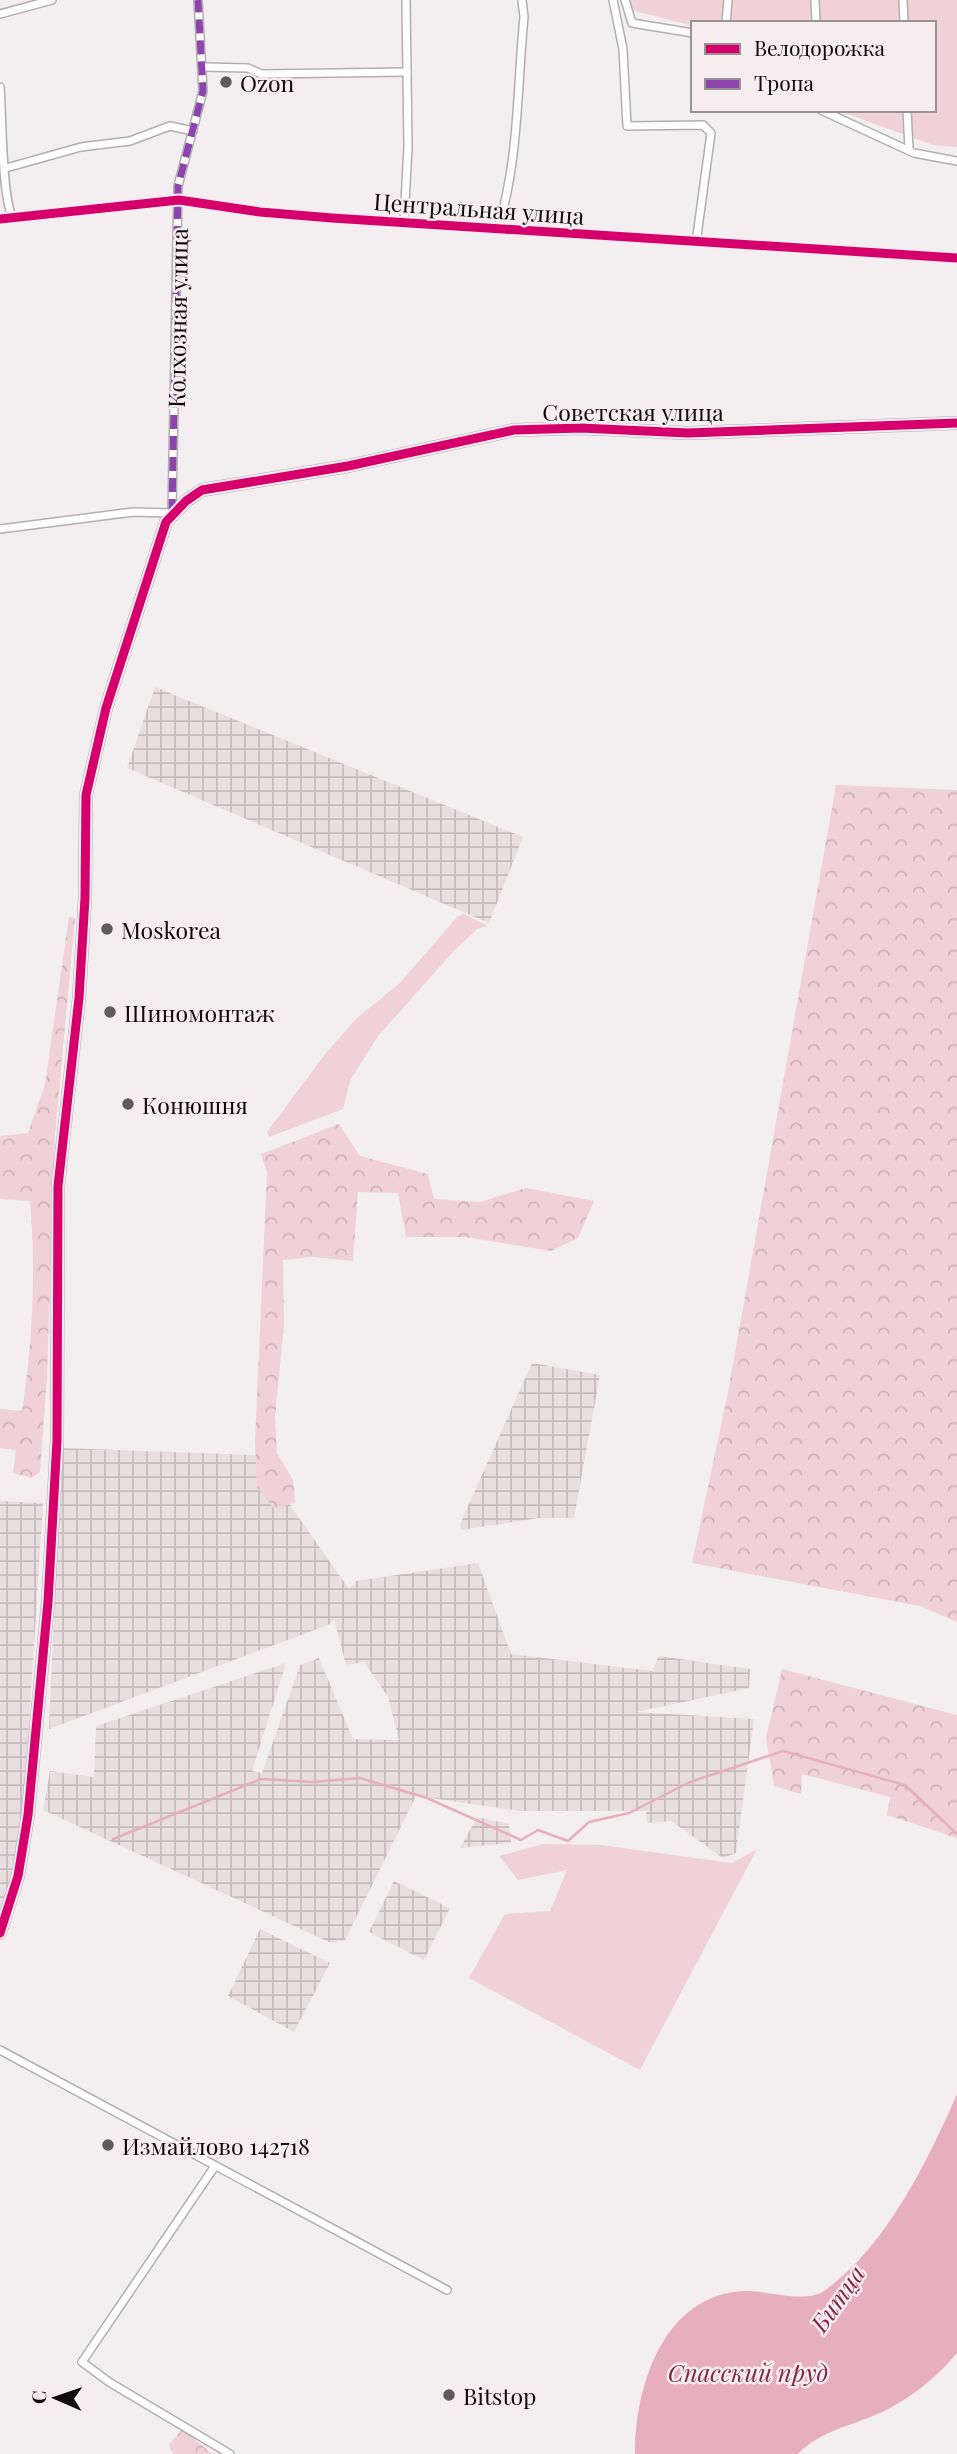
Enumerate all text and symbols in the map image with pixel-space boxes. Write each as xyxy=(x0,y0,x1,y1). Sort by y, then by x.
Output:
legend xyxy=(691,21,936,112)
text: Велодорожка xyxy=(754,33,885,61)
place label: Ozon xyxy=(240,67,295,98)
text: Тропа xyxy=(754,68,815,96)
marker: Ozon xyxy=(218,74,234,90)
street label: Центральная улица xyxy=(373,185,586,231)
street label: Колхозная улица xyxy=(160,227,194,408)
street label: Советская улица xyxy=(542,396,724,427)
place label: Moskorea xyxy=(121,914,222,945)
marker: Moskorea xyxy=(99,921,115,937)
place label: Шиномонтаж xyxy=(124,997,275,1028)
marker: Шиномонтаж xyxy=(102,1004,118,1020)
place label: Конюшня xyxy=(142,1089,248,1120)
marker: Конюшня xyxy=(120,1096,136,1112)
place label: Измайлово 142718 xyxy=(122,2130,310,2161)
marker: Измайлово 142718 xyxy=(100,2137,116,2153)
water label: Битца xyxy=(802,2258,871,2338)
water label: Спасский пруд xyxy=(668,2356,828,2388)
north arrow xyxy=(21,2363,91,2433)
place label: Bitstop xyxy=(463,2380,537,2411)
marker: Bitstop xyxy=(441,2387,457,2403)
text: С xyxy=(25,2390,51,2405)

